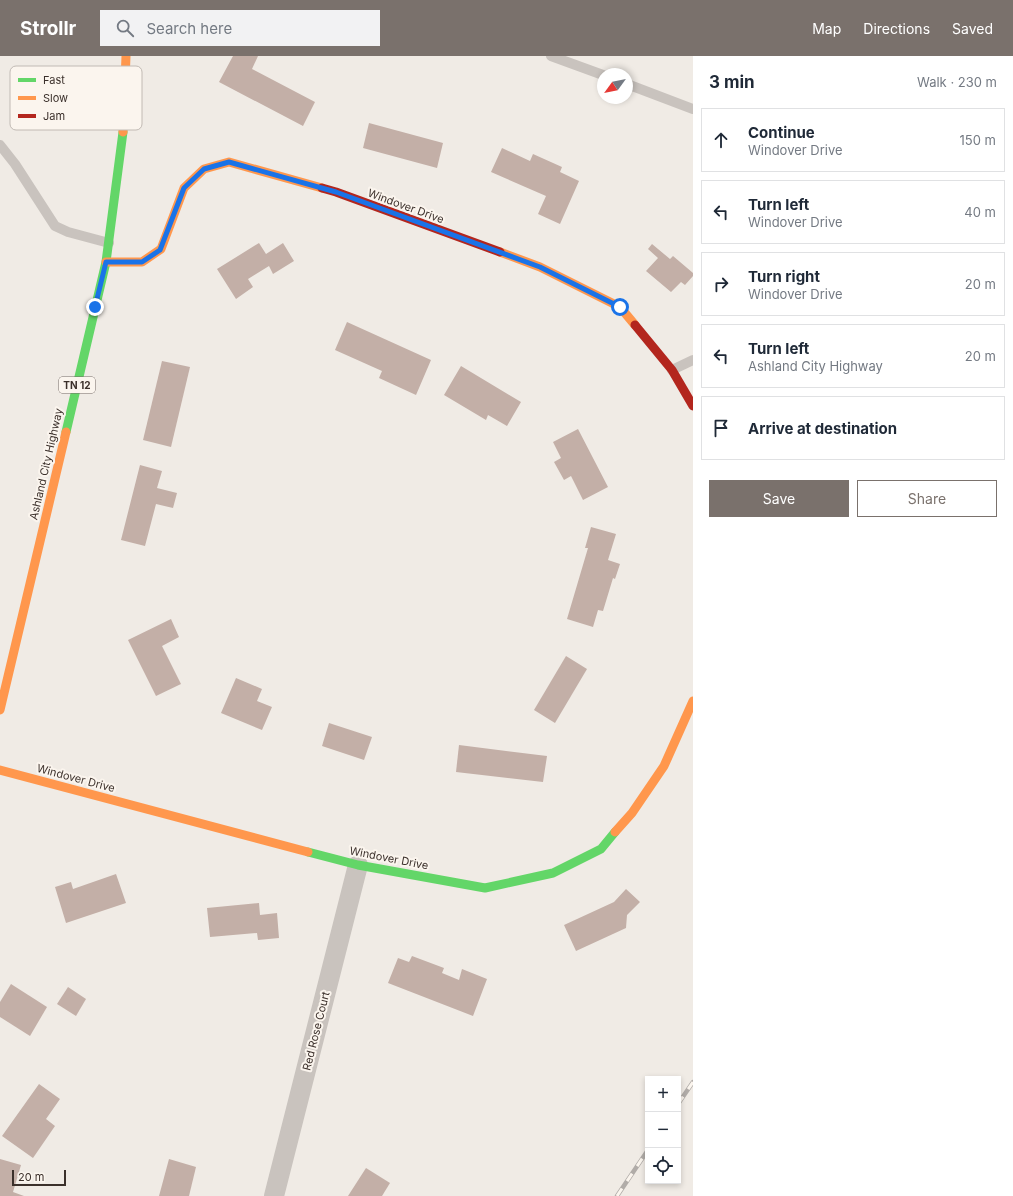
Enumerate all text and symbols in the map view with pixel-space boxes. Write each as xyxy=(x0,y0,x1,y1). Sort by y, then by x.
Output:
search box xyxy=(100,10,380,46)
text: Strollr xyxy=(20,17,76,40)
icon: search xyxy=(114,17,136,39)
text: Search here xyxy=(146,19,232,38)
text: Map xyxy=(812,20,841,37)
text: Directions xyxy=(863,20,930,37)
text: Saved xyxy=(952,20,993,37)
legend xyxy=(10,66,142,130)
north arrow xyxy=(597,68,633,104)
text: 3 min xyxy=(709,72,755,92)
text: Fast xyxy=(43,73,65,87)
text: Walk · 230 m xyxy=(917,74,997,90)
text: Slow xyxy=(43,91,68,105)
text: Jam xyxy=(43,109,65,123)
text: Continue xyxy=(748,123,815,142)
icon: ahead xyxy=(710,129,732,151)
text: 150 m xyxy=(960,132,996,148)
text: Windover Drive xyxy=(748,142,843,158)
street label: Windover Drive xyxy=(366,186,446,226)
text: Turn left xyxy=(748,195,809,214)
icon: left xyxy=(710,201,732,223)
text: 40 m xyxy=(964,204,996,220)
text: Windover Drive xyxy=(748,214,843,230)
text: Turn right xyxy=(748,267,820,286)
icon: right xyxy=(710,273,732,295)
text: 20 m xyxy=(965,276,996,292)
text: Windover Drive xyxy=(748,286,843,302)
route end xyxy=(86,298,104,316)
route start xyxy=(611,298,629,316)
text: Turn left xyxy=(748,339,809,358)
icon: left xyxy=(710,345,732,367)
text: 20 m xyxy=(965,348,996,364)
text: Ashland City Highway xyxy=(748,358,883,374)
road number: TN 12 xyxy=(59,377,95,393)
street label: Ashland City Highway xyxy=(26,407,66,521)
icon: arrive xyxy=(710,417,732,439)
text: Arrive at destination xyxy=(748,419,897,438)
button: Save xyxy=(709,480,849,517)
button: Share xyxy=(857,480,997,517)
street label: Windover Drive xyxy=(36,761,116,795)
street label: Windover Drive xyxy=(348,843,430,873)
street label: Red Rose Court xyxy=(299,990,333,1072)
map controls xyxy=(645,1076,681,1184)
button: + xyxy=(645,1076,681,1112)
button: − xyxy=(645,1112,681,1148)
button: locate xyxy=(645,1148,681,1184)
scale bar xyxy=(12,1168,66,1187)
text: 20 m xyxy=(18,1170,44,1184)

